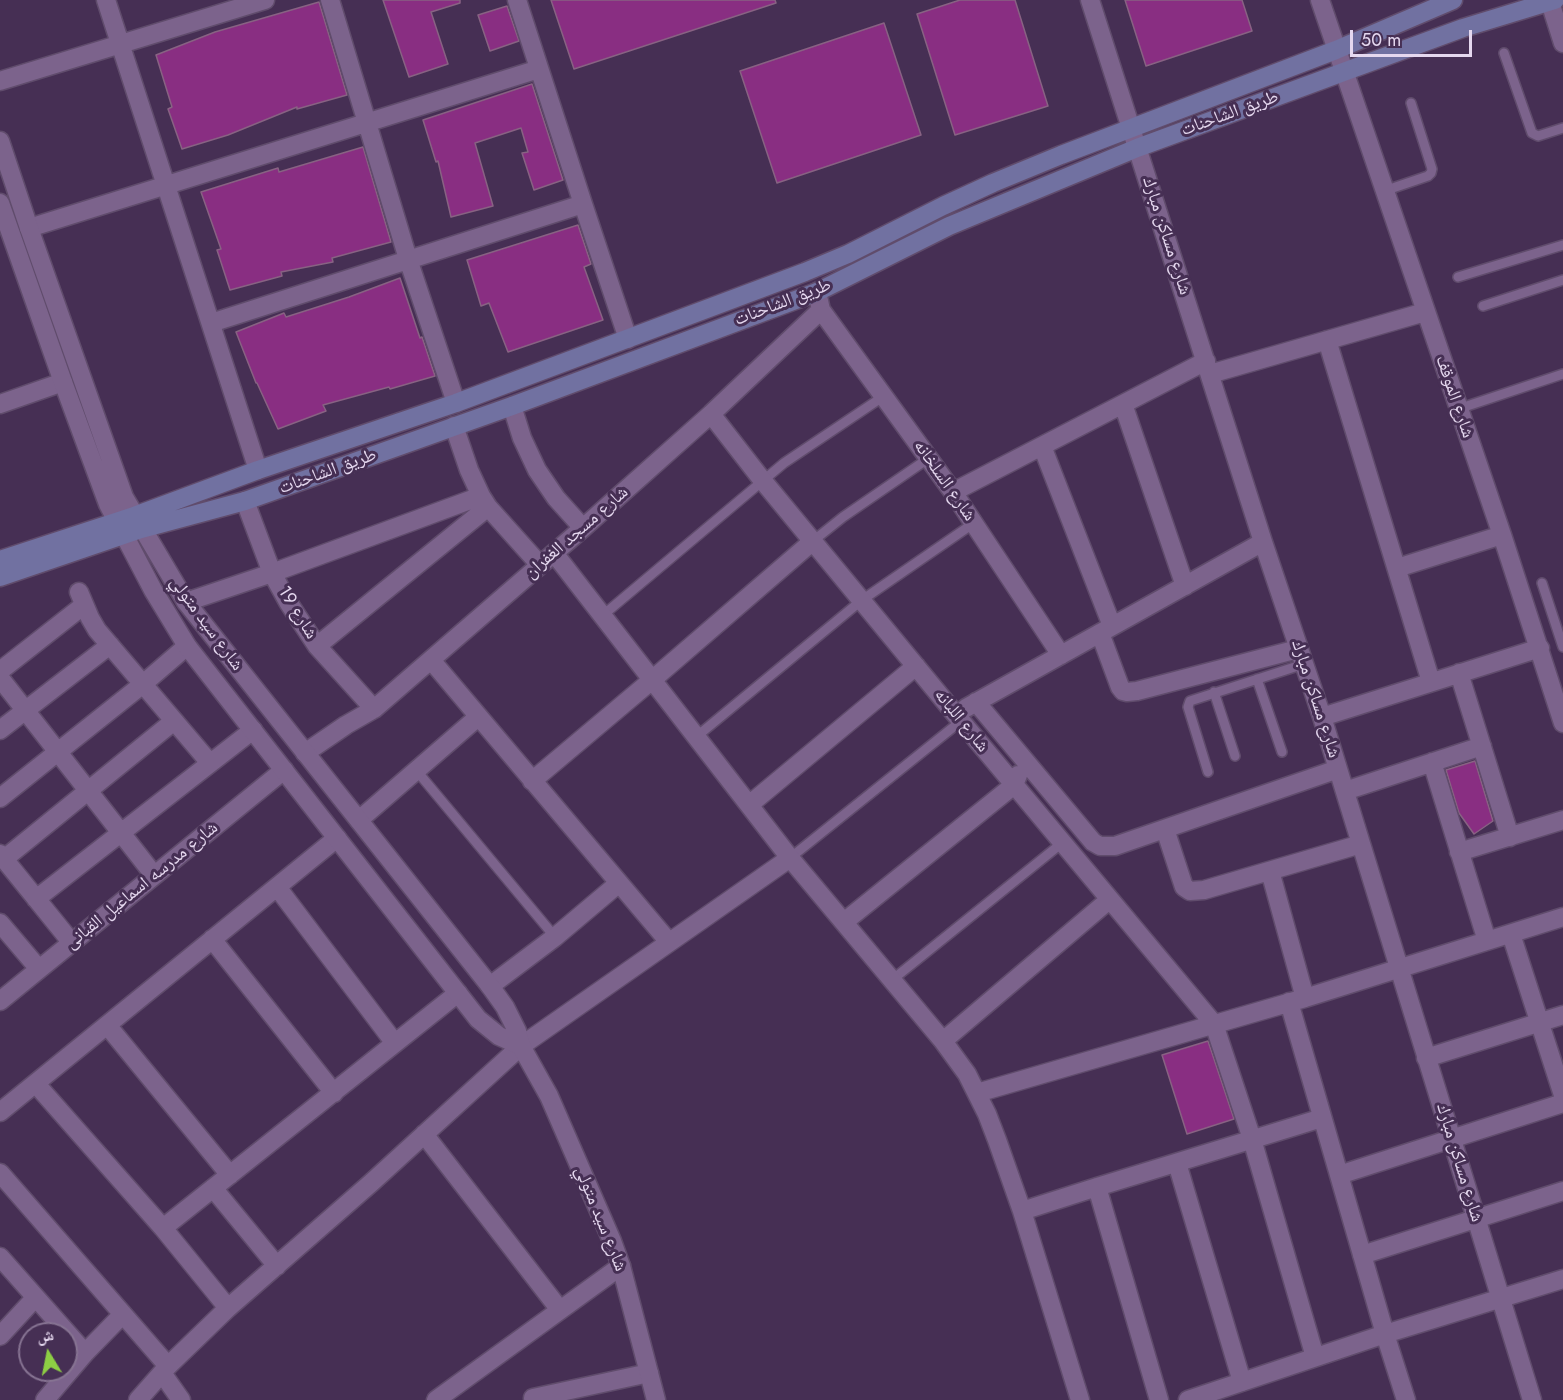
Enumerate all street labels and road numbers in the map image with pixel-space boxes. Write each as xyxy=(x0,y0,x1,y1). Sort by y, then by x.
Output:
street label: طريق الشاحنات xyxy=(1178,86,1282,142)
street label: شارع مساكن مبارك xyxy=(1137,174,1195,298)
street label: طريق الشاحنات xyxy=(732,275,834,331)
street label: شارع الموقف xyxy=(1430,353,1478,441)
street label: شارع السلخانه xyxy=(908,436,980,526)
street label: طريق الشاحنات xyxy=(276,444,380,500)
street label: شارع مسجد الغفران xyxy=(521,482,633,584)
street label: شارع سيد متولي xyxy=(165,573,247,675)
street label: شارع 19 xyxy=(272,583,322,643)
street label: شارع مساكن مبارك xyxy=(1286,637,1344,761)
street label: شارع اللبانه xyxy=(929,685,993,757)
street label: شارع مدرسه اسماعيل القبانى xyxy=(61,818,223,954)
street label: شارع مساكن مبارك xyxy=(1431,1101,1487,1225)
street label: شارع سيد متولي xyxy=(569,1163,631,1275)

